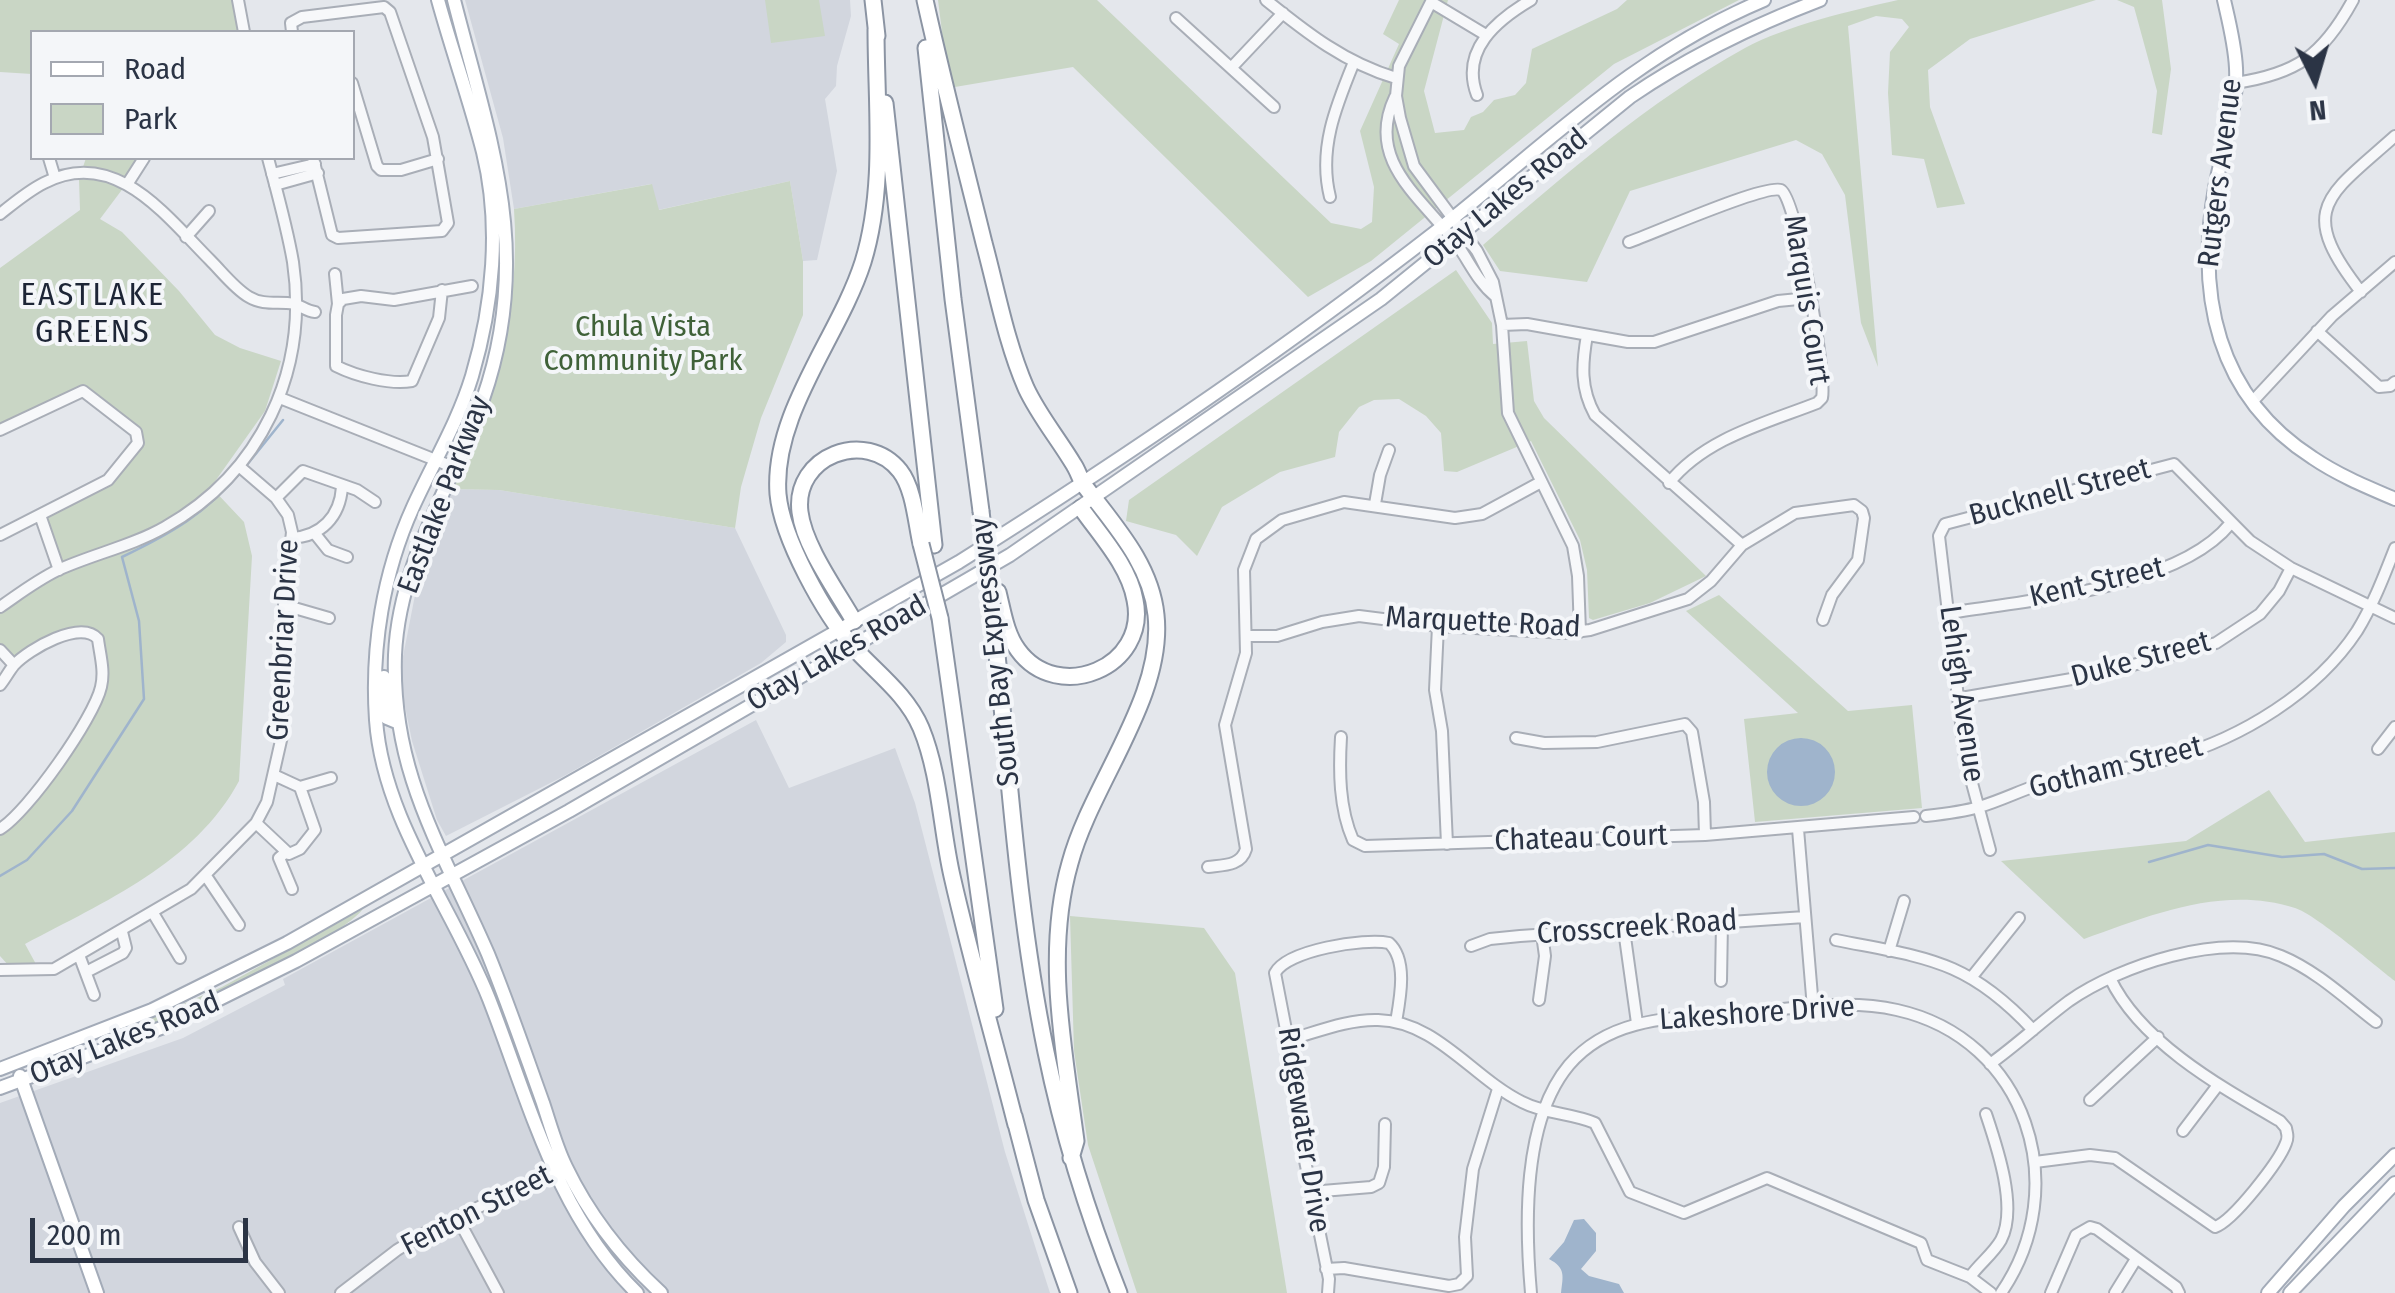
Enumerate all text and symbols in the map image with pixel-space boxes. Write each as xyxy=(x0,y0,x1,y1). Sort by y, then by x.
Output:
legend xyxy=(30,30,355,160)
north arrow xyxy=(2265,30,2365,130)
text: Road xyxy=(124,51,186,87)
street label: Rutgers Avenue xyxy=(2192,77,2250,269)
text: N xyxy=(2308,93,2327,128)
text: Park xyxy=(124,101,177,137)
street label: Otay Lakes Road xyxy=(1416,122,1596,276)
street label: Marquis Court xyxy=(1775,213,1837,387)
district label: EASTLAKE GREENS xyxy=(21,277,165,352)
park label: Chula Vista Community Park xyxy=(543,310,743,380)
street label: Eastlake Parkway xyxy=(391,391,499,599)
street label: Bucknell Street xyxy=(1965,452,2155,534)
street label: South Bay Expressway xyxy=(964,516,1028,788)
street label: Greenbriar Drive xyxy=(261,538,307,742)
street label: Kent Street xyxy=(2026,550,2168,616)
street label: Otay Lakes Road xyxy=(741,588,933,720)
street label: Marquette Road xyxy=(1384,600,1582,646)
street label: Lehigh Avenue xyxy=(1931,603,1991,785)
street label: Duke Street xyxy=(2068,624,2214,696)
street label: Gotham Street xyxy=(2026,729,2206,807)
street label: Chateau Court xyxy=(1494,818,1668,860)
street label: Crosscreek Road xyxy=(1536,903,1738,953)
street label: Otay Lakes Road xyxy=(25,985,225,1093)
street label: Lakeshore Drive xyxy=(1658,989,1856,1039)
street label: Ridgewater Drive xyxy=(1269,1025,1337,1235)
street label: Fenton Street xyxy=(396,1158,558,1264)
scale bar xyxy=(35,1198,252,1260)
text: 200 m xyxy=(47,1217,122,1253)

